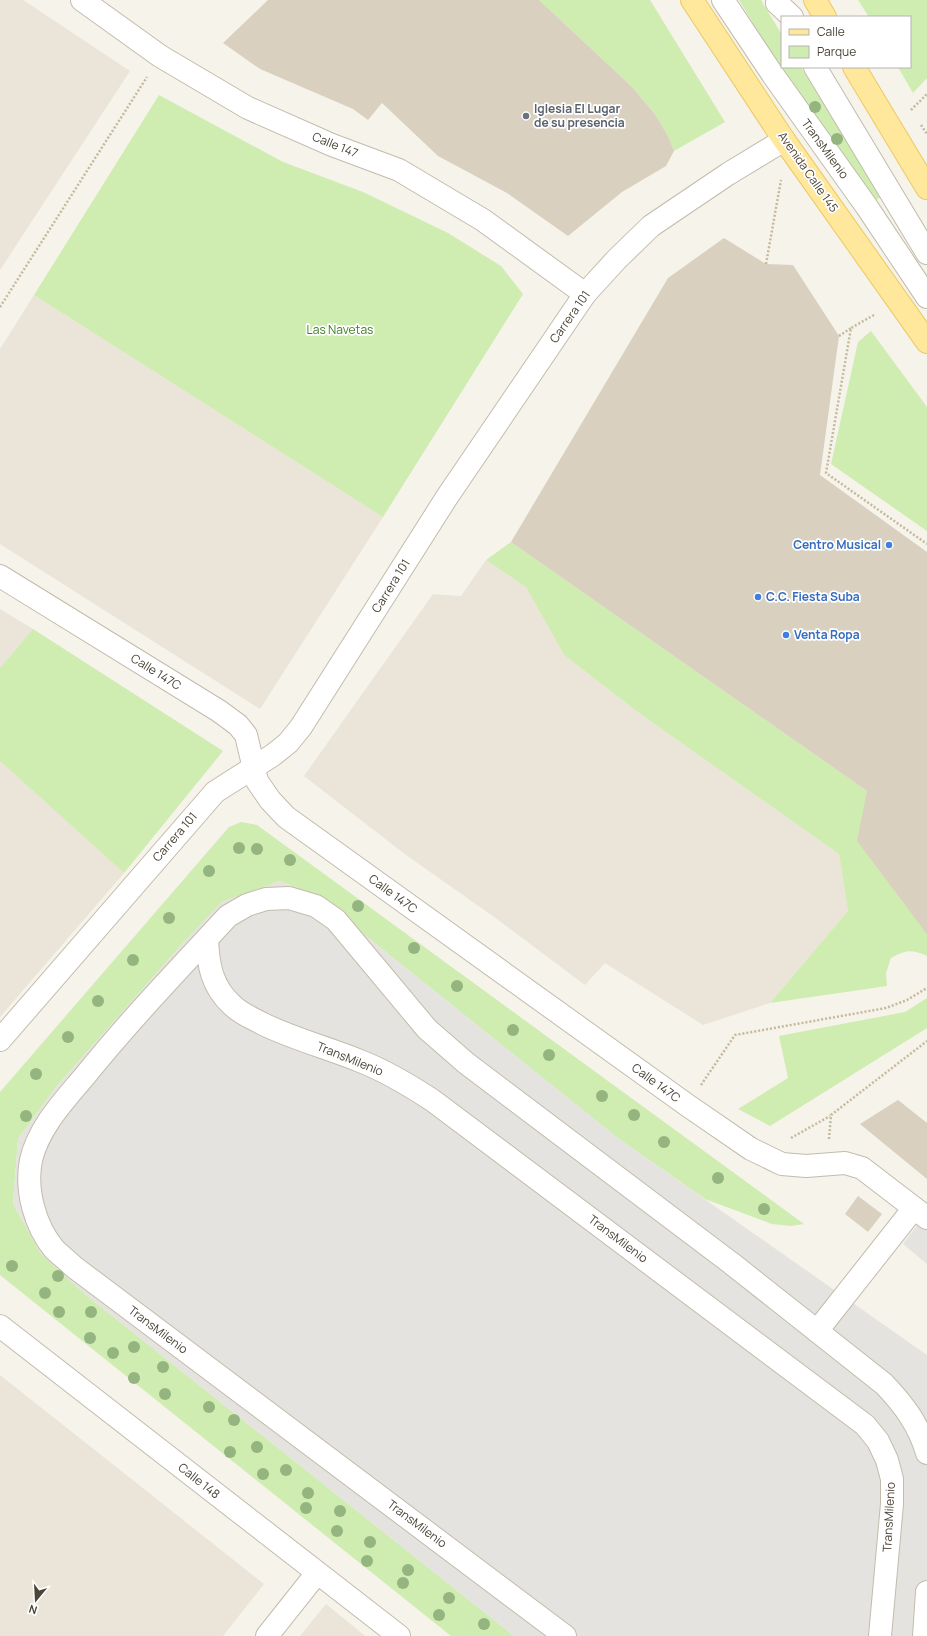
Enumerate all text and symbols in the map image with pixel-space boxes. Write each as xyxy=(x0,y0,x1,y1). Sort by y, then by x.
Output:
legend xyxy=(781,16,911,68)
text: Calle xyxy=(817,23,845,40)
text: Parque xyxy=(817,43,856,60)
place label: Iglesia El Lugar de su presencia xyxy=(534,100,625,131)
marker: Iglesia El Lugar de su presencia xyxy=(521,111,531,121)
street label: TransMilenio xyxy=(798,115,853,182)
street label: Calle 147 xyxy=(310,128,361,161)
street label: Avenida Calle 145 xyxy=(774,128,843,216)
street label: Carrera 101 xyxy=(545,287,594,346)
park label: Las Navetas xyxy=(307,321,373,338)
place label: Centro Musical xyxy=(793,536,881,553)
marker: Centro Musical xyxy=(884,540,894,550)
street label: Carrera 101 xyxy=(367,556,414,616)
place label: C.C. Fiesta Suba xyxy=(766,588,860,605)
marker: C.C. Fiesta Suba xyxy=(753,592,763,602)
place label: Venta Ropa xyxy=(794,626,860,643)
marker: Venta Ropa xyxy=(781,630,791,640)
street label: Calle 147C xyxy=(128,649,185,694)
street label: Carrera 101 xyxy=(148,808,201,865)
street label: Calle 147C xyxy=(365,870,422,917)
street label: TransMilenio xyxy=(314,1037,386,1080)
street label: Calle 147C xyxy=(628,1059,685,1106)
street label: TransMilenio xyxy=(585,1211,651,1267)
street label: TransMilenio xyxy=(125,1302,191,1358)
street label: Calle 148 xyxy=(175,1459,224,1502)
street label: TransMilenio xyxy=(878,1481,899,1553)
street label: TransMilenio xyxy=(384,1496,450,1552)
north arrow xyxy=(16,1580,56,1620)
text: N xyxy=(27,1602,39,1618)

